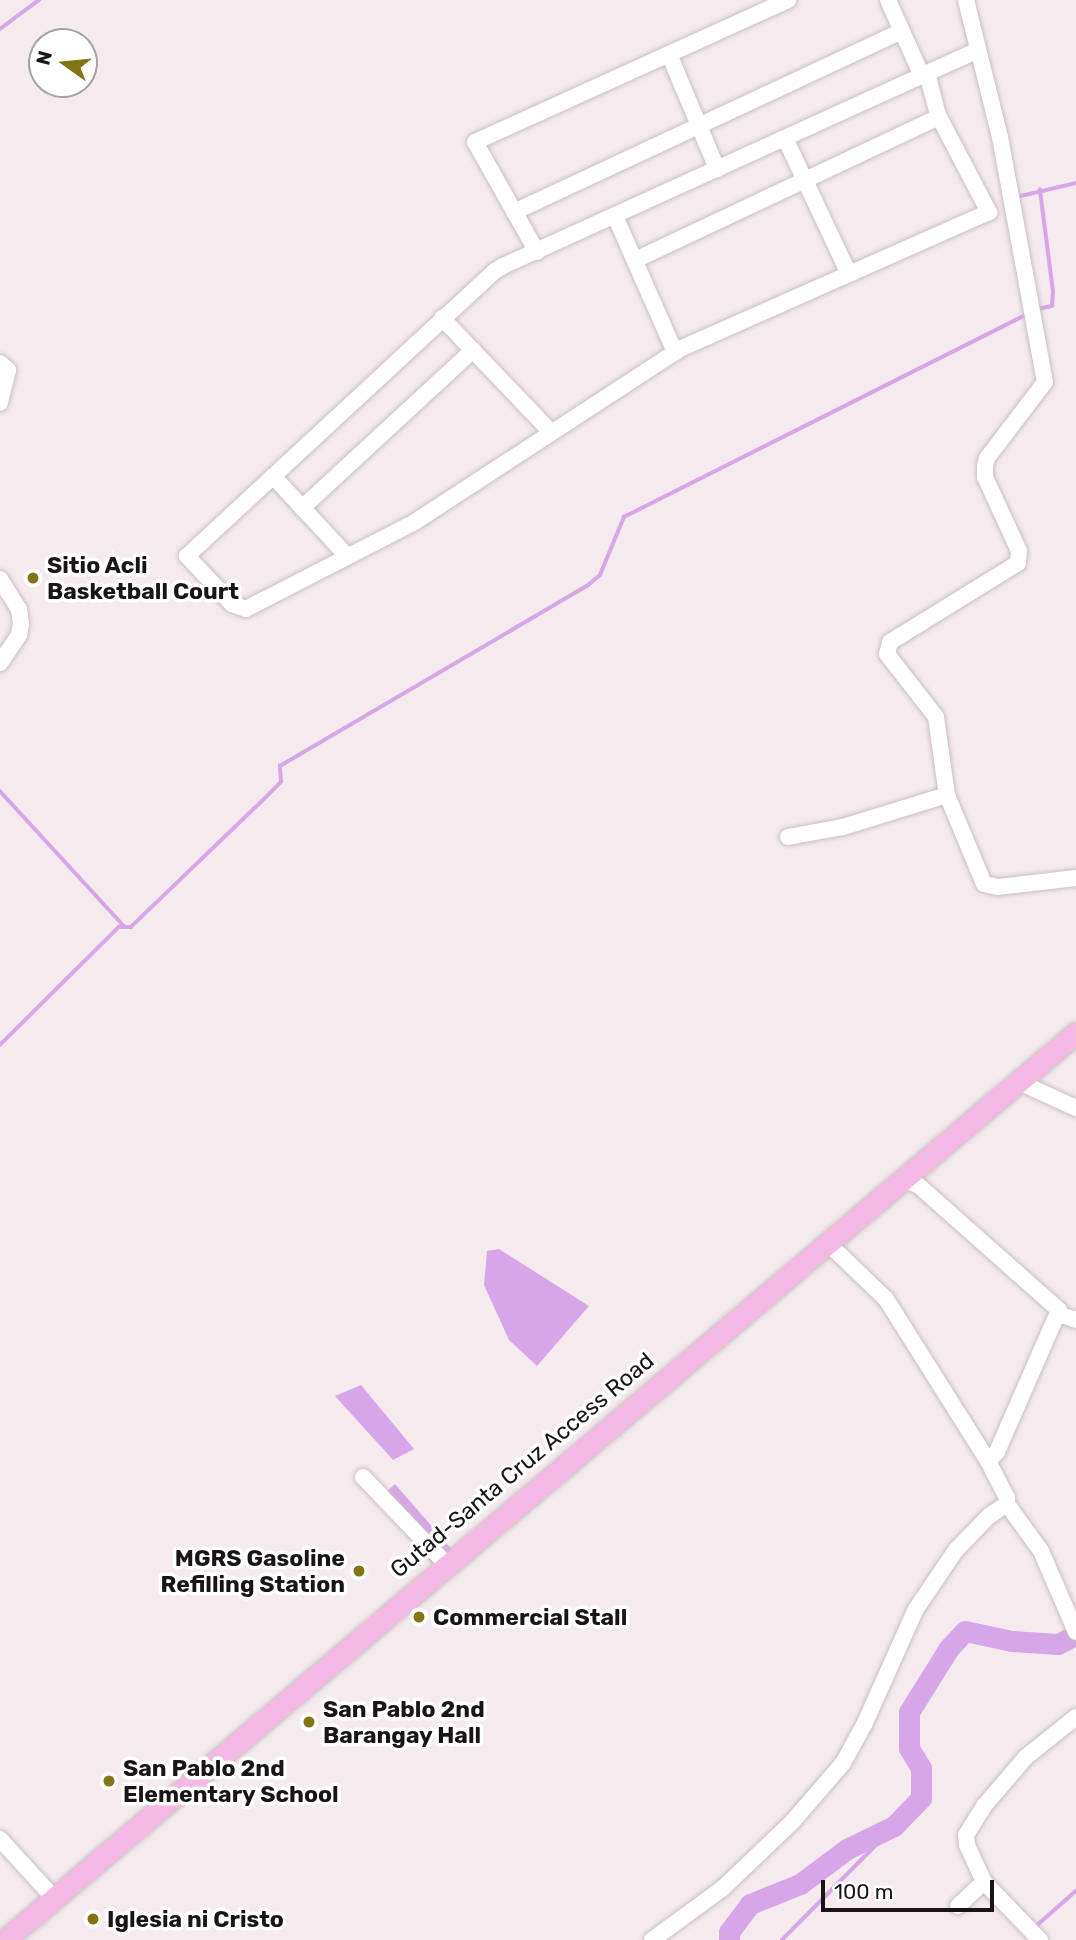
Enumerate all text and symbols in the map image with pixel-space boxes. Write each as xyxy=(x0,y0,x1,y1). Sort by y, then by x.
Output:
north arrow xyxy=(28,28,98,98)
text: N xyxy=(31,48,57,68)
place label: Sitio Acli Basketball Court xyxy=(47,551,239,605)
marker: Sitio Acli Basketball Court xyxy=(25,570,41,586)
street label: Gutad-Santa Cruz Access Road xyxy=(384,1346,660,1584)
place label: MGRS Gasoline Refilling Station xyxy=(161,1544,345,1598)
marker: MGRS Gasoline Refilling Station xyxy=(351,1563,367,1579)
place label: Commercial Stall xyxy=(433,1603,627,1631)
marker: Commercial Stall xyxy=(411,1609,427,1625)
place label: San Pablo 2nd Barangay Hall xyxy=(323,1695,485,1749)
marker: San Pablo 2nd Barangay Hall xyxy=(301,1714,317,1730)
place label: San Pablo 2nd Elementary School xyxy=(123,1754,339,1808)
marker: San Pablo 2nd Elementary School xyxy=(101,1773,117,1789)
scale bar xyxy=(824,1867,997,1911)
text: 100 m xyxy=(834,1879,893,1904)
place label: Iglesia ni Cristo xyxy=(107,1905,284,1933)
marker: Iglesia ni Cristo xyxy=(85,1911,101,1927)

